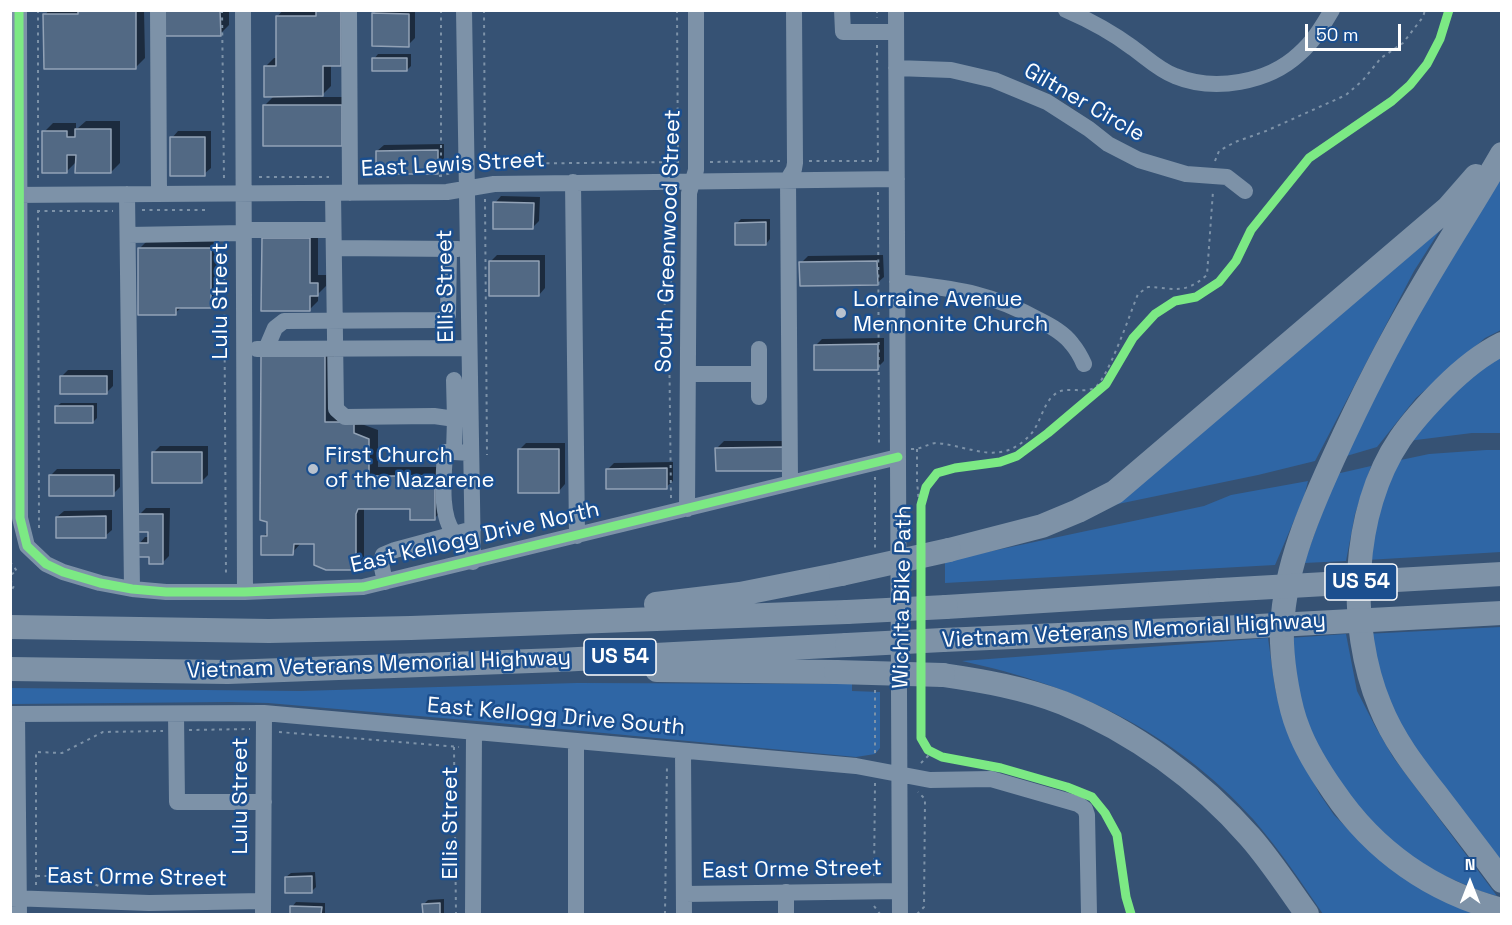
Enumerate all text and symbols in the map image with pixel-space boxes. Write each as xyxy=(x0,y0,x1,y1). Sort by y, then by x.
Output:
scale bar xyxy=(1308,12,1404,50)
text: 50 m xyxy=(1316,23,1358,46)
street label: Giltner Circle xyxy=(1019,58,1149,148)
street label: South Greenwood Street xyxy=(651,109,687,373)
street label: East Lewis Street xyxy=(360,147,546,183)
street label: Ellis Street xyxy=(432,229,460,343)
street label: Lulu Street xyxy=(208,242,234,360)
place label: Lorraine Avenue Mennonite Church xyxy=(853,287,1048,338)
marker: Lorraine Avenue Mennonite Church xyxy=(834,306,848,320)
place label: First Church of the Nazarene xyxy=(325,443,495,494)
marker: First Church of the Nazarene xyxy=(306,462,320,476)
street label: East Kellogg Drive North xyxy=(348,496,602,580)
street label: Wichita Bike Path xyxy=(888,505,918,689)
road number: US 54 xyxy=(1325,564,1397,600)
street label: Vietnam Veterans Memorial Highway xyxy=(941,608,1327,654)
road number: US 54 xyxy=(584,639,656,675)
street label: Vietnam Veterans Memorial Highway xyxy=(186,645,572,685)
street label: East Kellogg Drive South xyxy=(426,693,686,741)
street label: Lulu Street xyxy=(228,737,254,855)
street label: Ellis Street xyxy=(438,766,464,880)
north arrow xyxy=(1440,853,1500,913)
text: N xyxy=(1465,854,1475,875)
street label: East Orme Street xyxy=(702,855,882,885)
street label: East Orme Street xyxy=(47,863,227,893)

